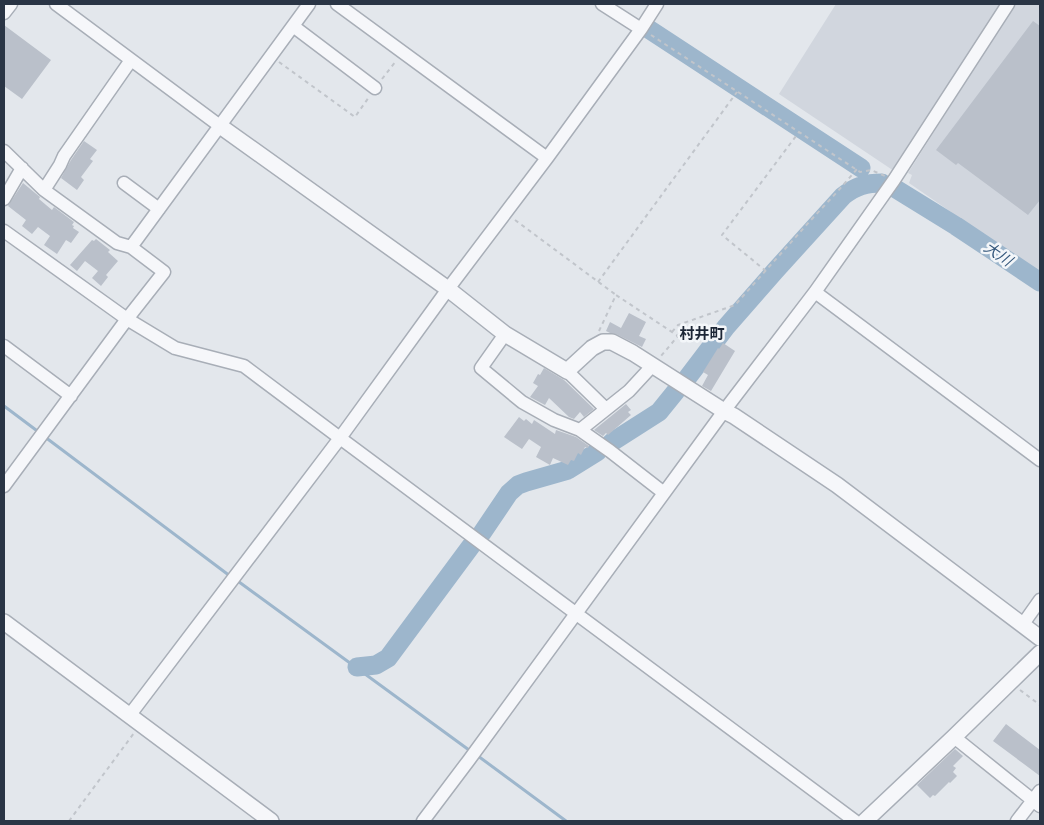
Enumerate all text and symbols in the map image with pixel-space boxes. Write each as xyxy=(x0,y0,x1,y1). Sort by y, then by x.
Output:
water label: 大川 xyxy=(981,238,1017,271)
district label: 村井町 xyxy=(679,325,725,343)

